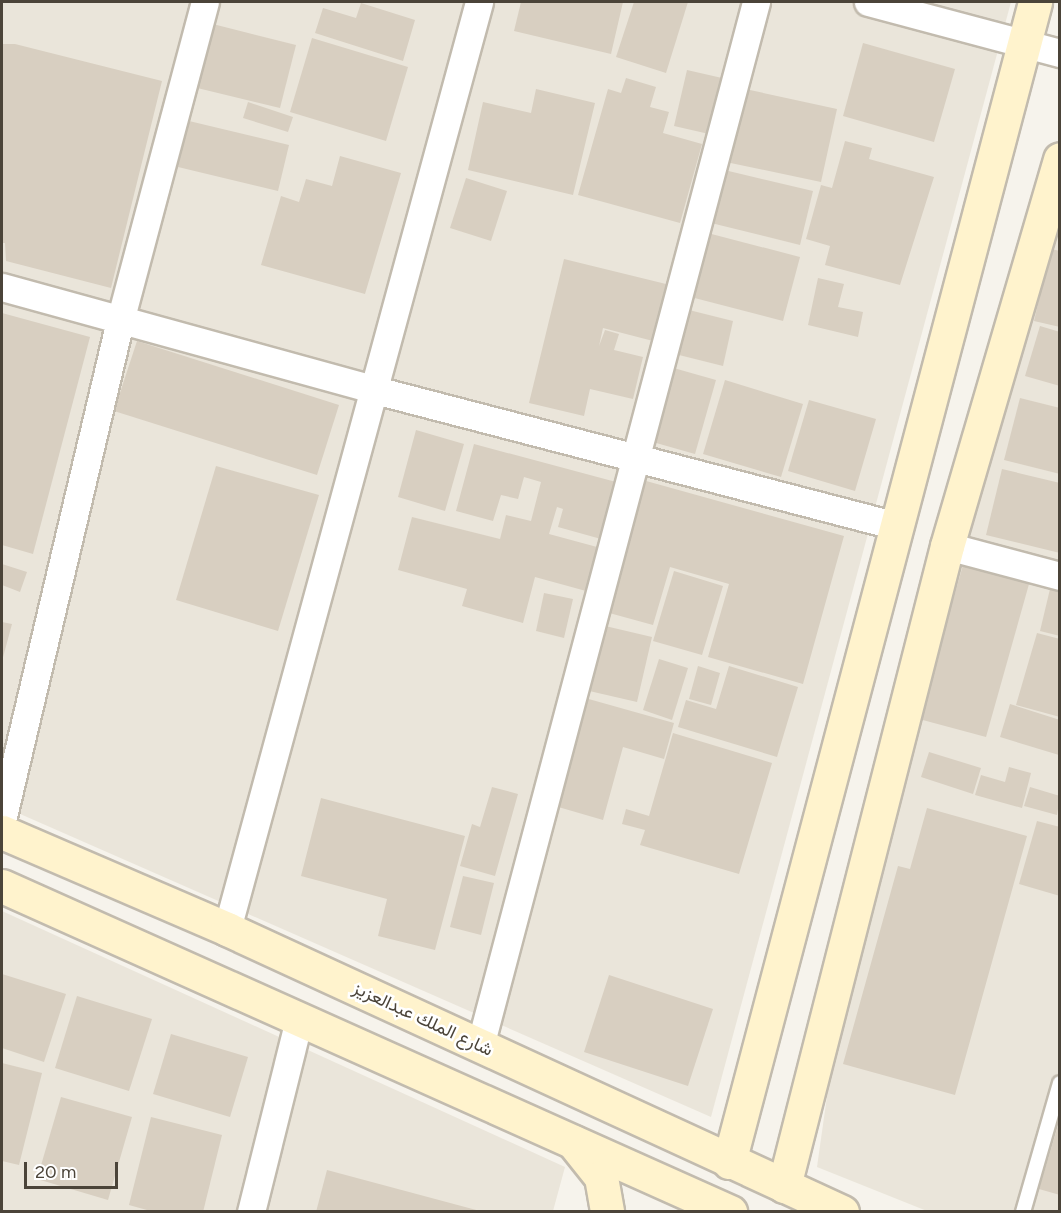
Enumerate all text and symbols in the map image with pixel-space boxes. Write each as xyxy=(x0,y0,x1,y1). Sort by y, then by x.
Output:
street label: شارع الملك عبدالعزيز xyxy=(350,977,496,1061)
scale bar xyxy=(27,1150,122,1188)
text: 20 m xyxy=(35,1161,76,1183)

